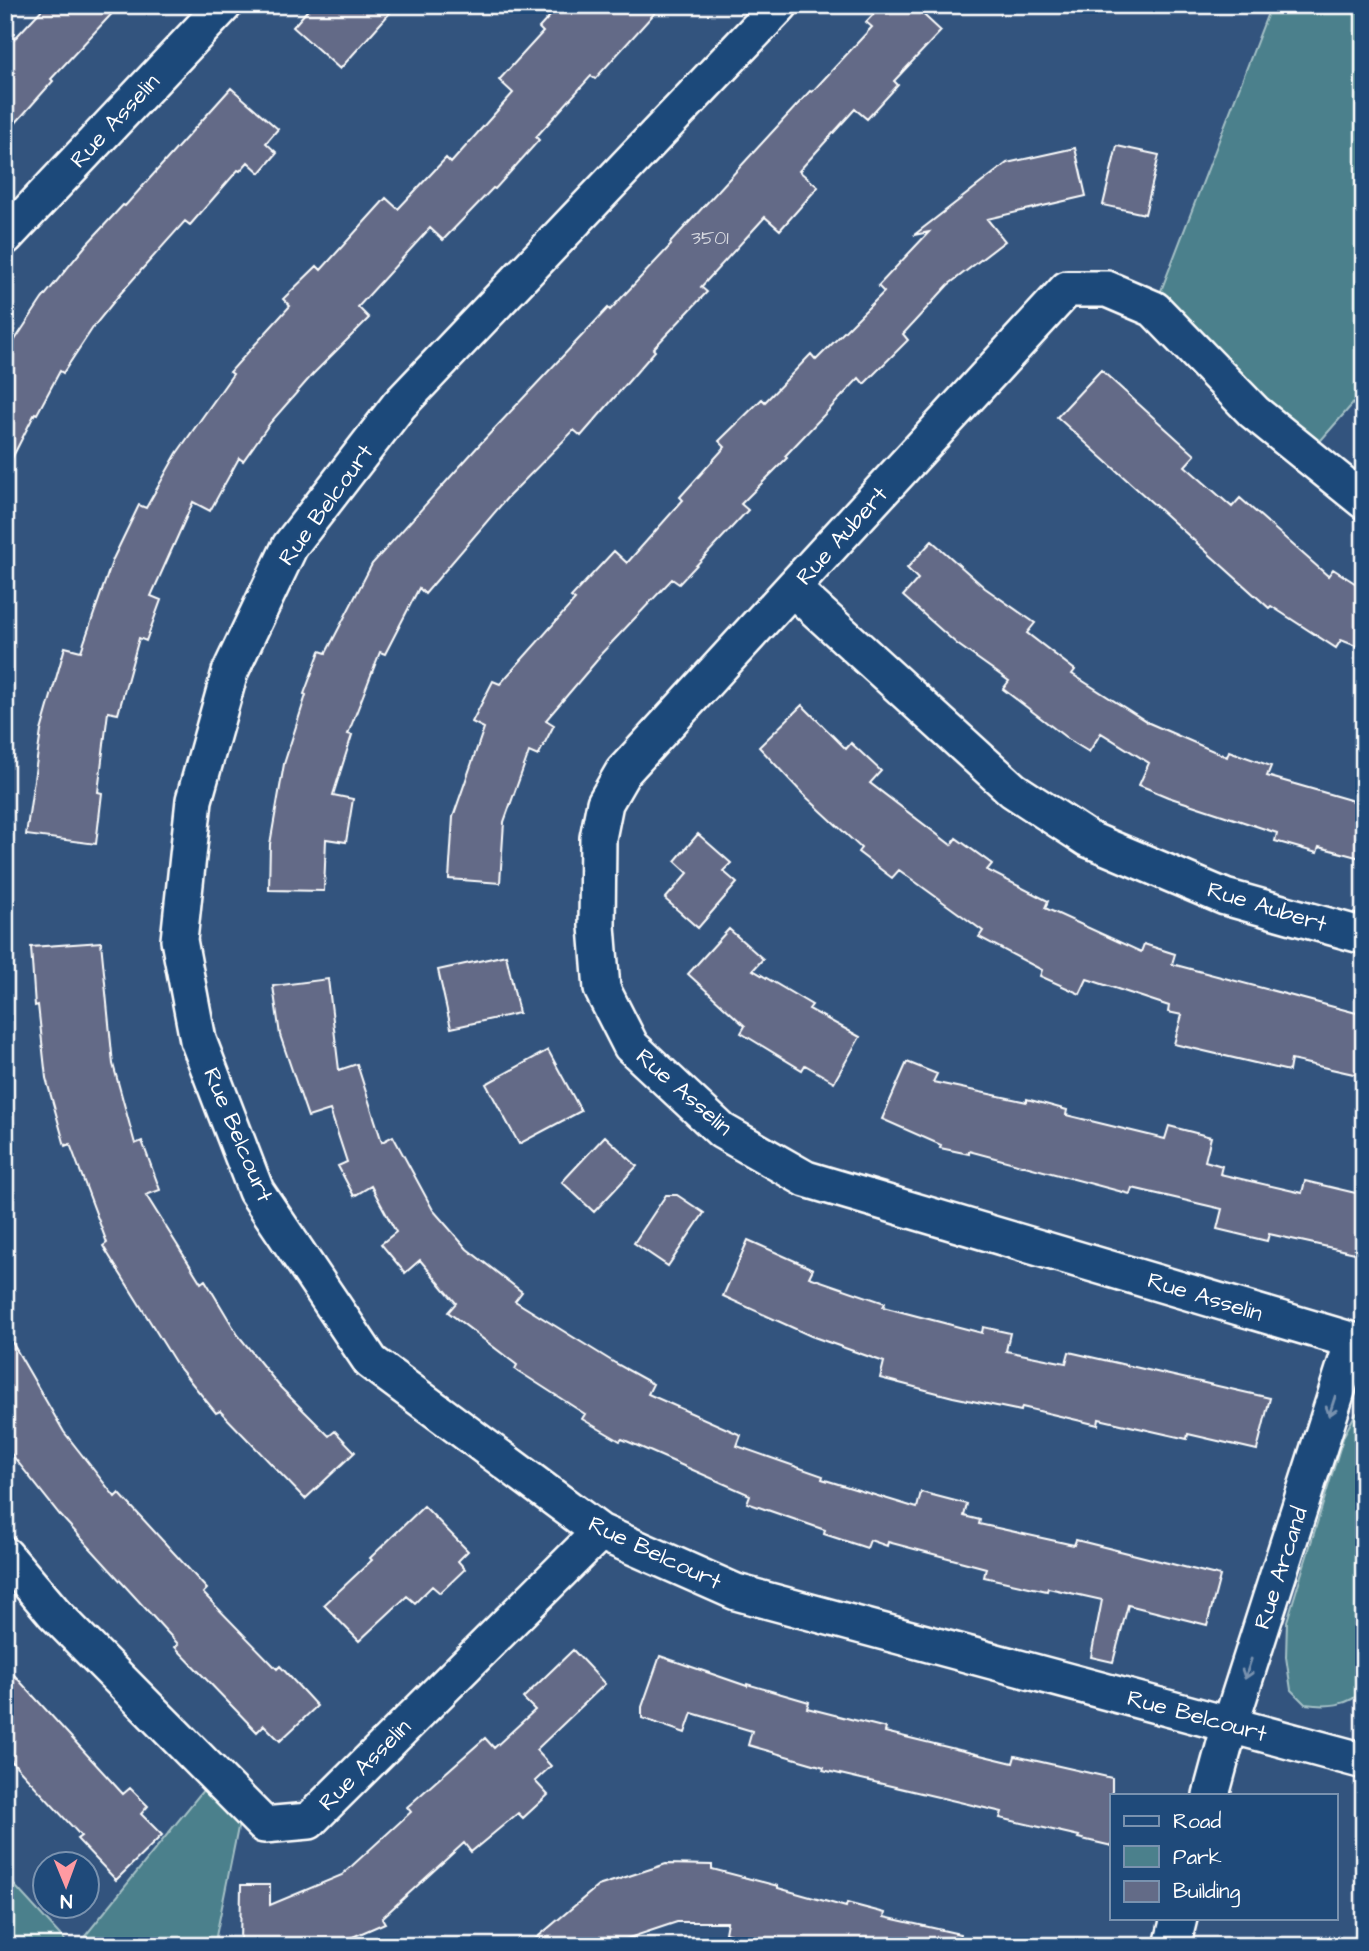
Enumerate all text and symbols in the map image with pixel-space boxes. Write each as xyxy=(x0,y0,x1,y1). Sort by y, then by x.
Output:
street label: Rue Asselin xyxy=(63,67,167,175)
house number: 3501 xyxy=(691,225,729,252)
street label: Rue Belcourt xyxy=(271,437,381,572)
street label: Rue Aubert xyxy=(789,479,896,593)
street label: Rue Aubert xyxy=(1203,874,1331,941)
street label: Rue Asselin xyxy=(629,1041,739,1143)
street label: Rue Belcourt xyxy=(195,1063,281,1208)
street label: Rue Asselin xyxy=(1144,1264,1266,1330)
one-way arrow xyxy=(1325,1395,1338,1417)
street label: Rue Arcand xyxy=(1246,1503,1316,1633)
street label: Rue Belcourt xyxy=(583,1508,727,1598)
one-way arrow xyxy=(1241,1658,1253,1680)
street label: Rue Belcourt xyxy=(1124,1682,1271,1750)
street label: Rue Asselin xyxy=(312,1712,418,1818)
legend xyxy=(1110,1794,1338,1920)
text: Road xyxy=(1173,1807,1221,1836)
text: Park xyxy=(1173,1843,1222,1872)
north arrow xyxy=(32,1850,102,1920)
text: Building xyxy=(1173,1877,1241,1908)
text: N xyxy=(60,1887,72,1914)

